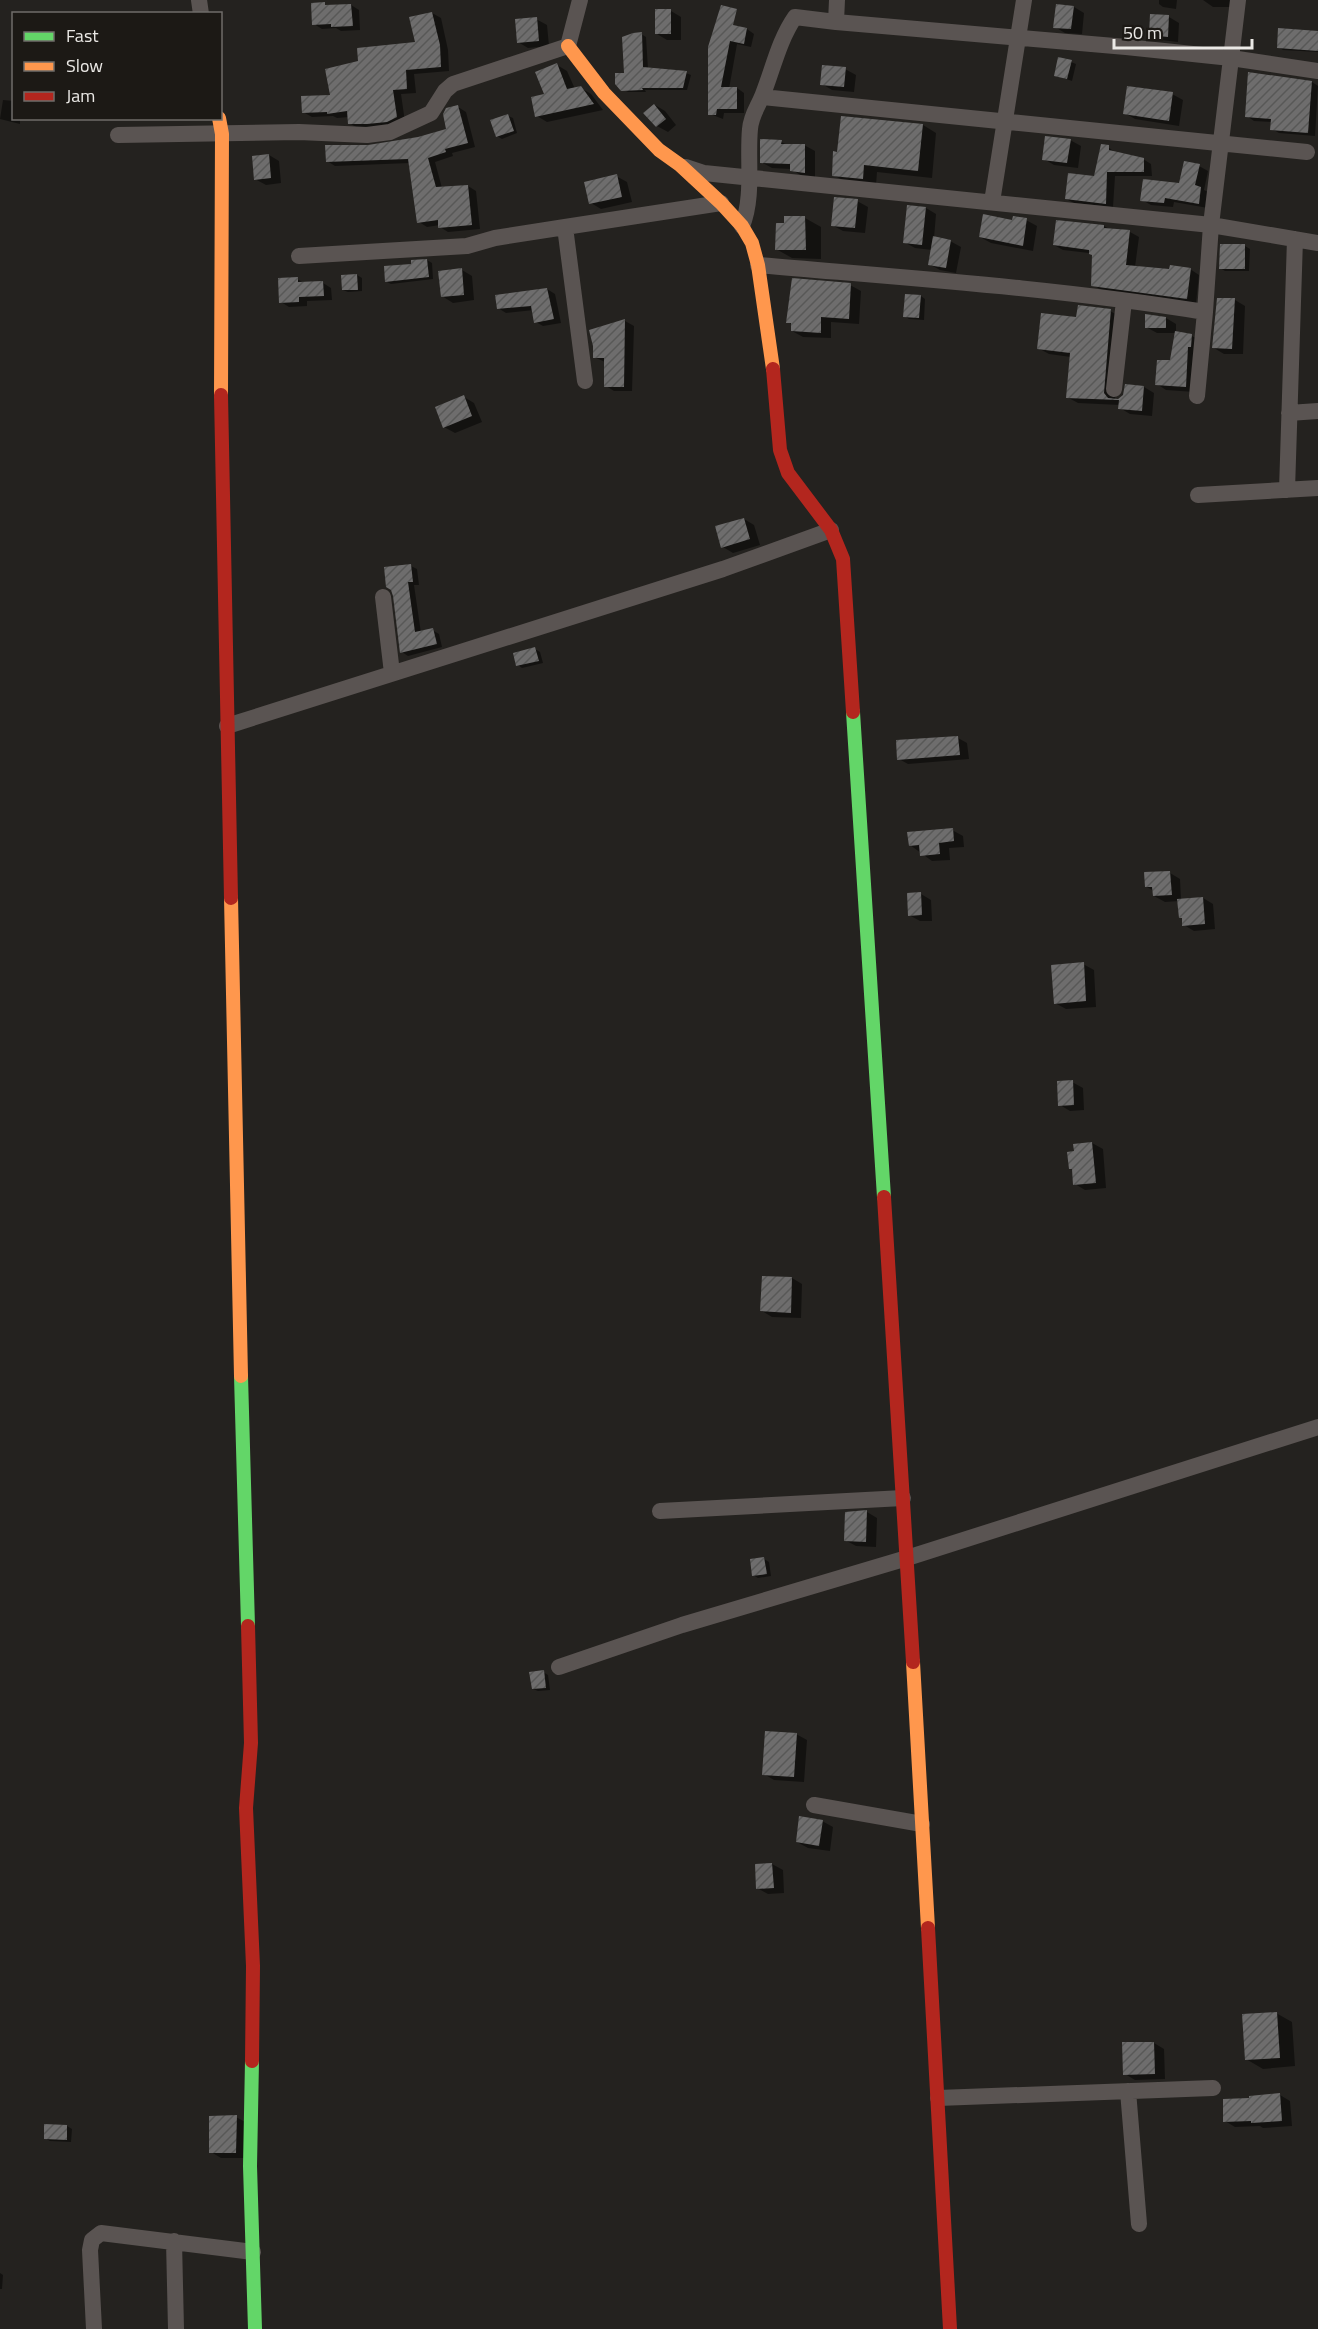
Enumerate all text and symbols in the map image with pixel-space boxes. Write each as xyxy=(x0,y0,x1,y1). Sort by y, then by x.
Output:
legend xyxy=(12,12,222,120)
scale bar xyxy=(1114,12,1252,50)
text: 50 m xyxy=(1123,19,1162,46)
text: Fast xyxy=(66,22,99,49)
text: Slow xyxy=(66,52,103,79)
text: Jam xyxy=(66,82,95,109)

